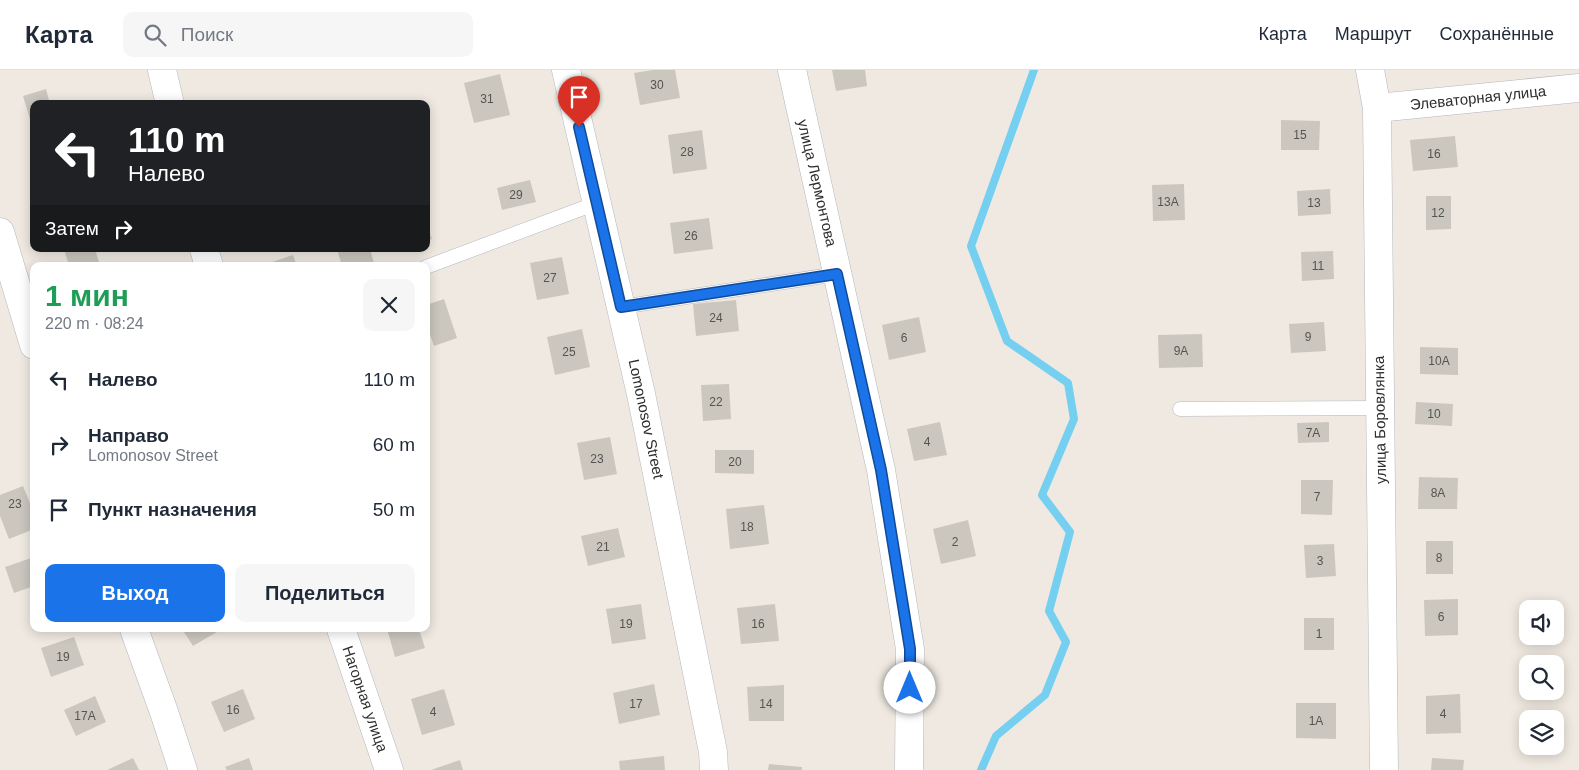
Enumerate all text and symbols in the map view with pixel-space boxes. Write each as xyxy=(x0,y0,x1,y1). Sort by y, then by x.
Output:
search box xyxy=(123,12,473,57)
text: Карта xyxy=(25,21,93,48)
icon: search xyxy=(141,21,169,49)
text: Поиск xyxy=(181,24,233,45)
text: Карта xyxy=(1259,24,1307,44)
text: Маршрут xyxy=(1335,24,1411,44)
text: Сохранённые xyxy=(1439,24,1554,44)
pin xyxy=(558,76,600,127)
house number: 30 xyxy=(650,78,664,92)
street label: Элеваторная улица xyxy=(1409,82,1547,113)
icon: arrive xyxy=(565,83,593,111)
house number: 31 xyxy=(480,92,494,106)
street label: улица Лермонтова xyxy=(795,118,841,249)
icon: left xyxy=(45,120,110,185)
text: 110 m xyxy=(128,120,225,159)
house number: 15 xyxy=(1293,128,1307,142)
house number: 28 xyxy=(680,145,694,159)
house number: 16 xyxy=(1427,147,1441,161)
text: Налево xyxy=(128,161,205,186)
house number: 29 xyxy=(509,188,523,202)
house number: 13А xyxy=(1157,195,1179,209)
house number: 13 xyxy=(1307,196,1321,210)
house number: 12 xyxy=(1431,206,1445,220)
icon: right xyxy=(109,215,137,243)
text: Затем xyxy=(45,218,99,239)
house number: 26 xyxy=(684,229,698,243)
house number: 11 xyxy=(1312,259,1325,273)
house number: 27 xyxy=(543,271,557,285)
text: 1 мин xyxy=(45,279,129,312)
button: close xyxy=(363,279,415,331)
house number: 24 xyxy=(709,311,723,325)
text: 220 m · 08:24 xyxy=(45,315,144,332)
house number: 9 xyxy=(1305,330,1312,344)
house number: 6 xyxy=(901,331,908,345)
house number: 9А xyxy=(1174,344,1188,358)
house number: 25 xyxy=(562,345,576,359)
house number: 10А xyxy=(1428,354,1450,368)
street label: улица Боровлянка xyxy=(1370,355,1389,484)
street label: Lomonosov Street xyxy=(626,358,668,481)
icon: left xyxy=(45,366,73,394)
text: Налево xyxy=(88,369,158,390)
text: 110 m xyxy=(364,369,415,390)
house number: 22 xyxy=(709,395,723,409)
house number: 10 xyxy=(1427,407,1441,421)
text: Направо xyxy=(88,425,169,446)
house number: 7А xyxy=(1306,426,1320,440)
icon: right xyxy=(45,431,73,459)
text: 60 m xyxy=(373,434,415,455)
house number: 4 xyxy=(924,435,931,449)
text: Lomonosov Street xyxy=(88,447,218,464)
house number: 23 xyxy=(590,452,604,466)
house number: 20 xyxy=(728,455,742,469)
house number: 8А xyxy=(1431,486,1445,500)
house number: 7 xyxy=(1314,490,1321,504)
icon: arrive xyxy=(45,496,73,524)
house number: 23 xyxy=(8,497,22,511)
text: Пункт назначения xyxy=(88,499,257,520)
text: 50 m xyxy=(373,499,415,520)
house number: 18 xyxy=(740,520,754,534)
house number: 2 xyxy=(952,535,959,549)
house number: 21 xyxy=(596,540,610,554)
house number: 8 xyxy=(1436,551,1443,565)
house number: 3 xyxy=(1317,554,1324,568)
button: Выход xyxy=(45,564,225,622)
button: Поделиться xyxy=(235,564,415,622)
map controls xyxy=(1519,600,1564,755)
button: sound xyxy=(1519,600,1564,645)
house number: 6 xyxy=(1438,610,1445,624)
house number: 19 xyxy=(619,617,633,631)
house number: 16 xyxy=(751,617,765,631)
house number: 1 xyxy=(1316,627,1323,641)
street label: Нагорная улица xyxy=(339,644,392,755)
house number: 19 xyxy=(56,650,70,664)
button: search xyxy=(1519,655,1564,700)
position arrow xyxy=(883,661,935,713)
house number: 17 xyxy=(629,697,643,711)
house number: 14 xyxy=(759,697,773,711)
house number: 16 xyxy=(226,703,240,717)
house number: 4 xyxy=(430,705,437,719)
house number: 4 xyxy=(1440,707,1447,721)
house number: 17А xyxy=(74,709,96,723)
button: layers xyxy=(1519,710,1564,755)
house number: 1А xyxy=(1309,714,1323,728)

